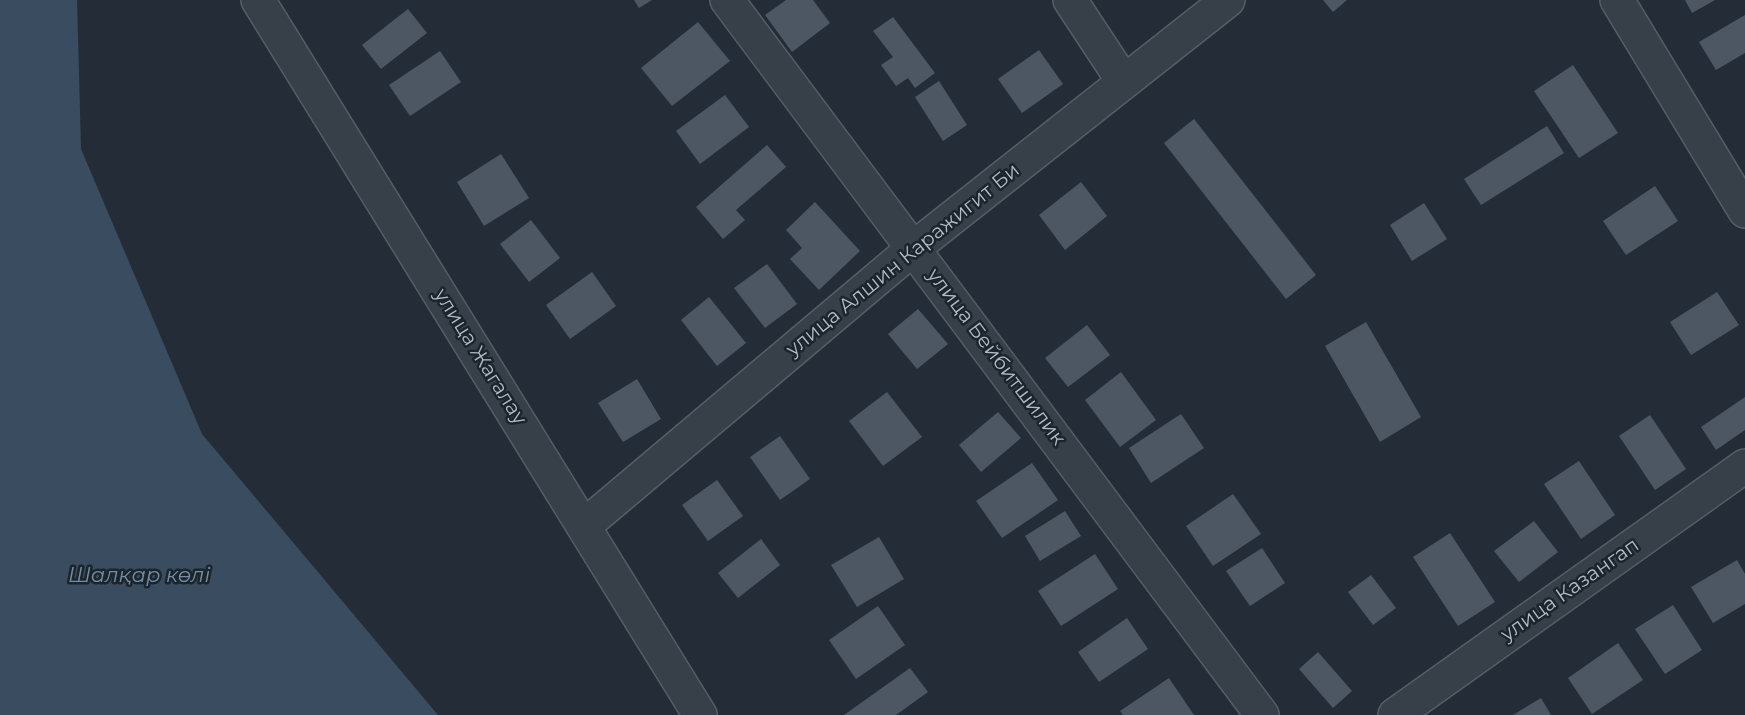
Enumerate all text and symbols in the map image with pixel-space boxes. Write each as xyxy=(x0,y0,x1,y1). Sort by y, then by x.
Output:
street label: улица Алшин Каражигит Би xyxy=(781,158,1025,362)
street label: улица Бейбитшилик xyxy=(922,264,1070,450)
street label: улица Жагалау xyxy=(429,285,531,429)
street label: улица Казангап xyxy=(1496,533,1644,647)
water label: Шалқар көлі xyxy=(68,563,210,589)

